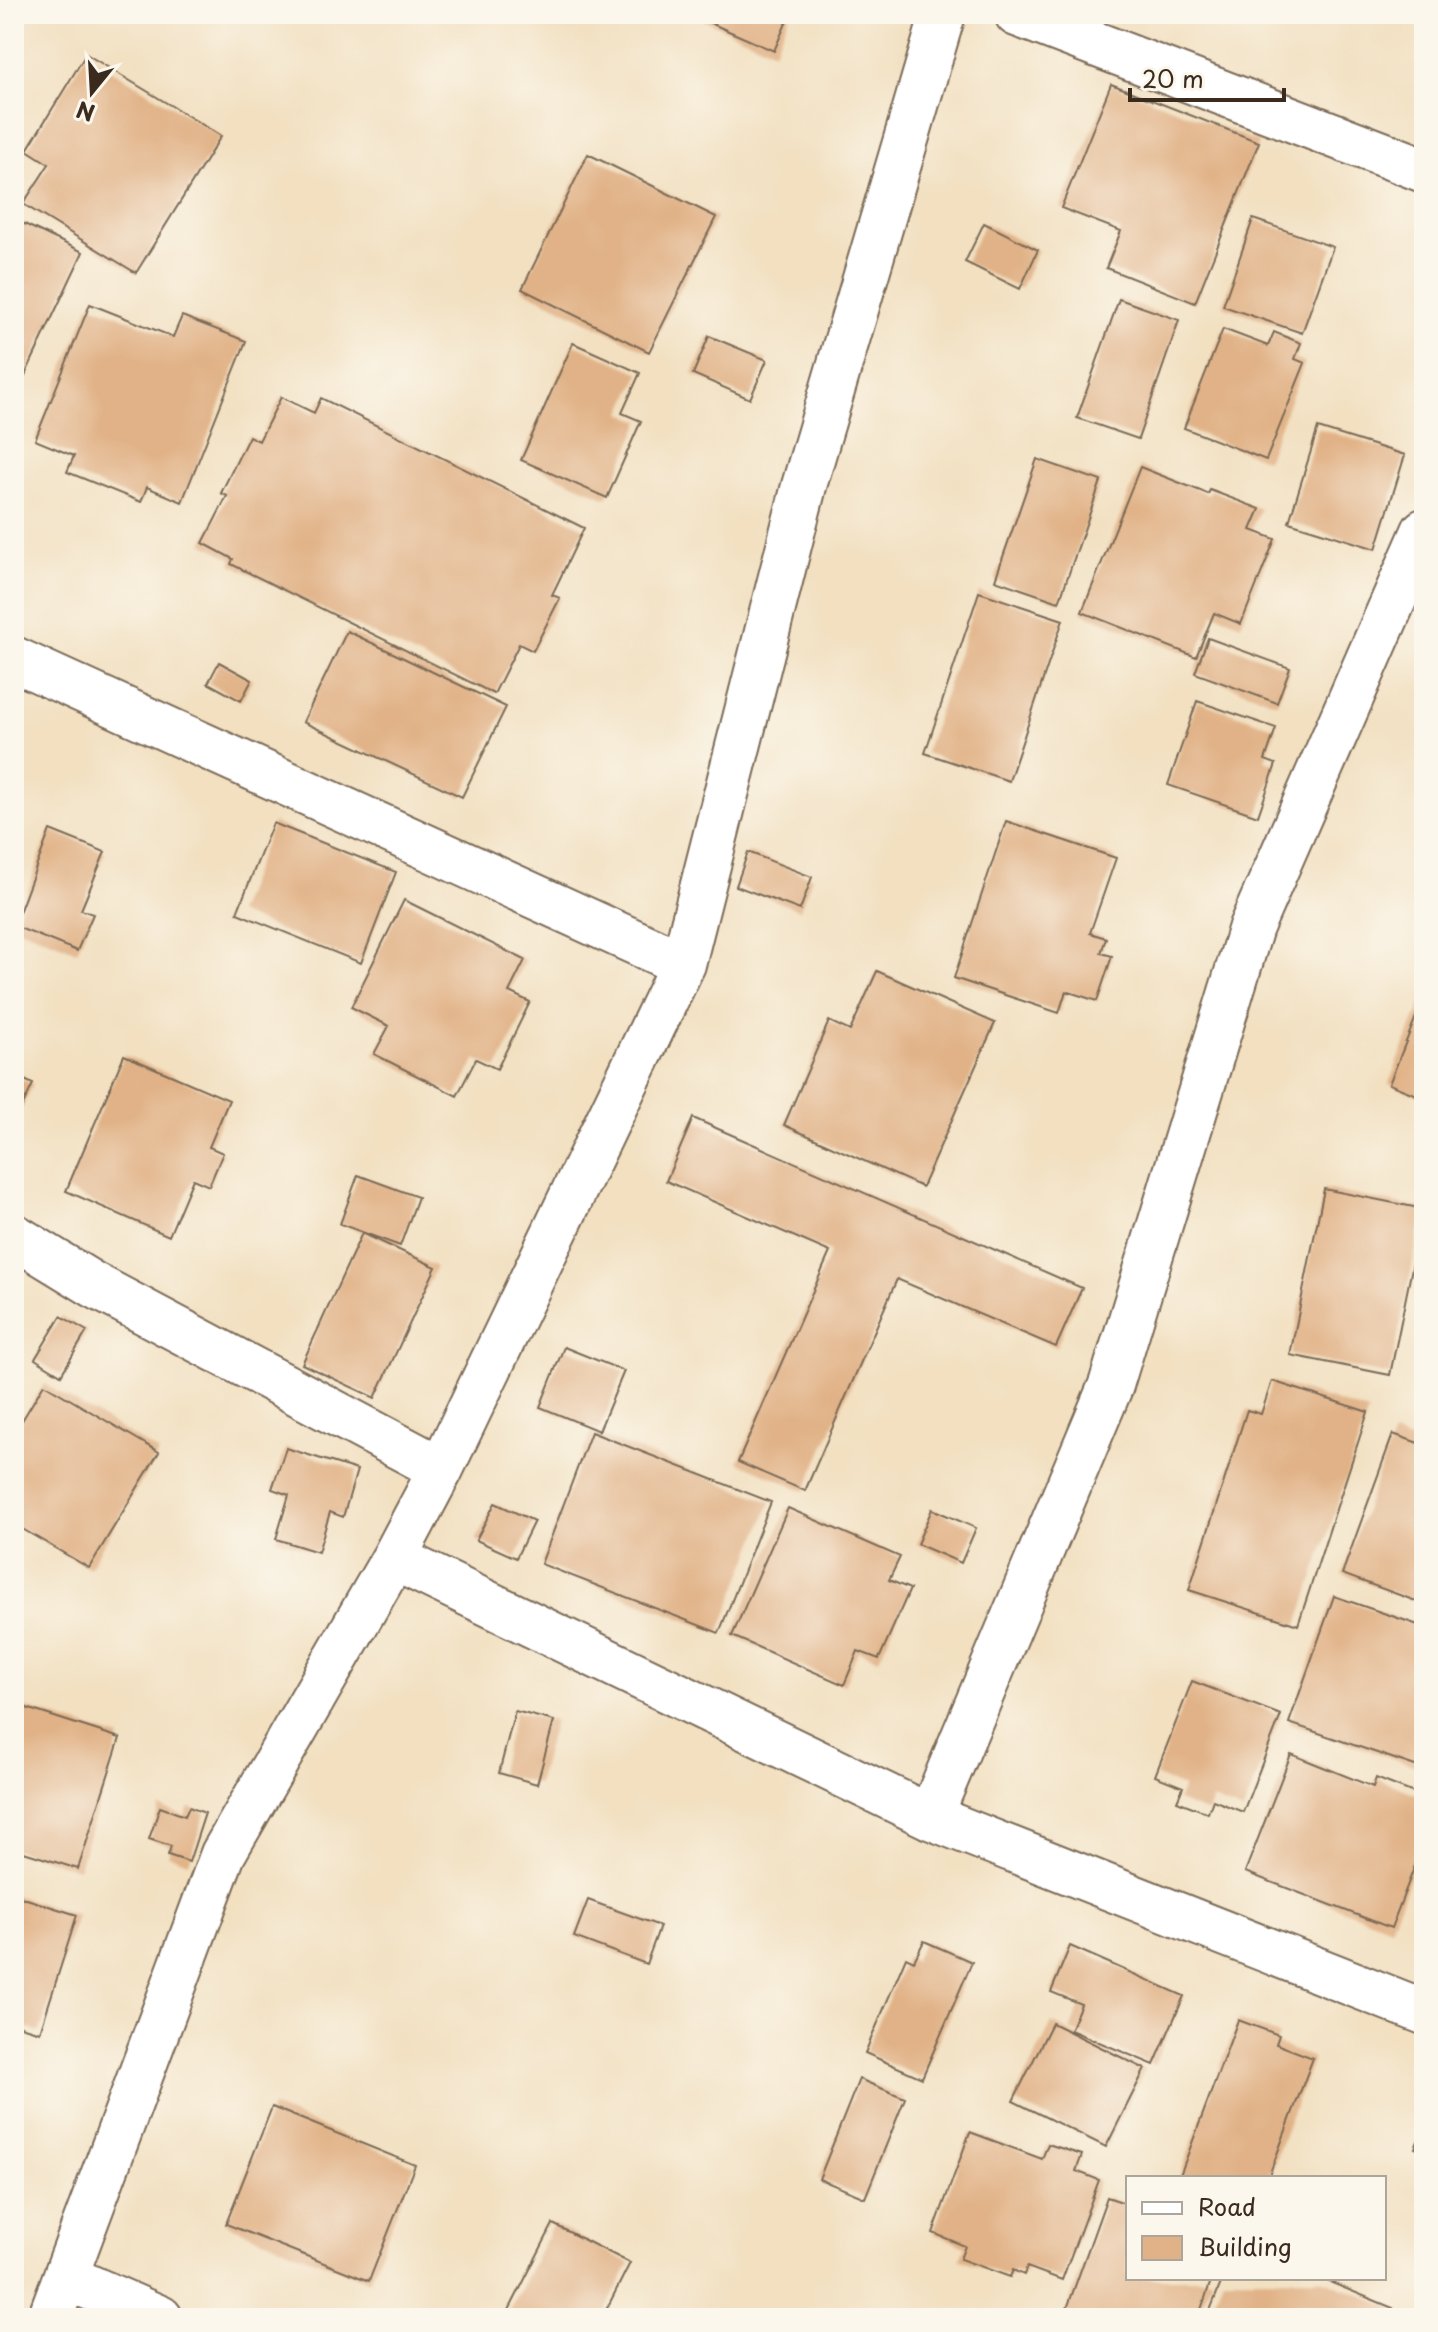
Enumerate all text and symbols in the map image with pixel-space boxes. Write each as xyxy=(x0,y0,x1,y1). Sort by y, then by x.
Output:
north arrow xyxy=(52,52,132,132)
scale bar xyxy=(1130,52,1284,102)
text: 20 m xyxy=(1142,60,1204,96)
text: N xyxy=(72,94,99,131)
legend xyxy=(1126,2176,1386,2280)
text: Road xyxy=(1198,2188,1256,2224)
text: Building xyxy=(1198,2228,1292,2264)

